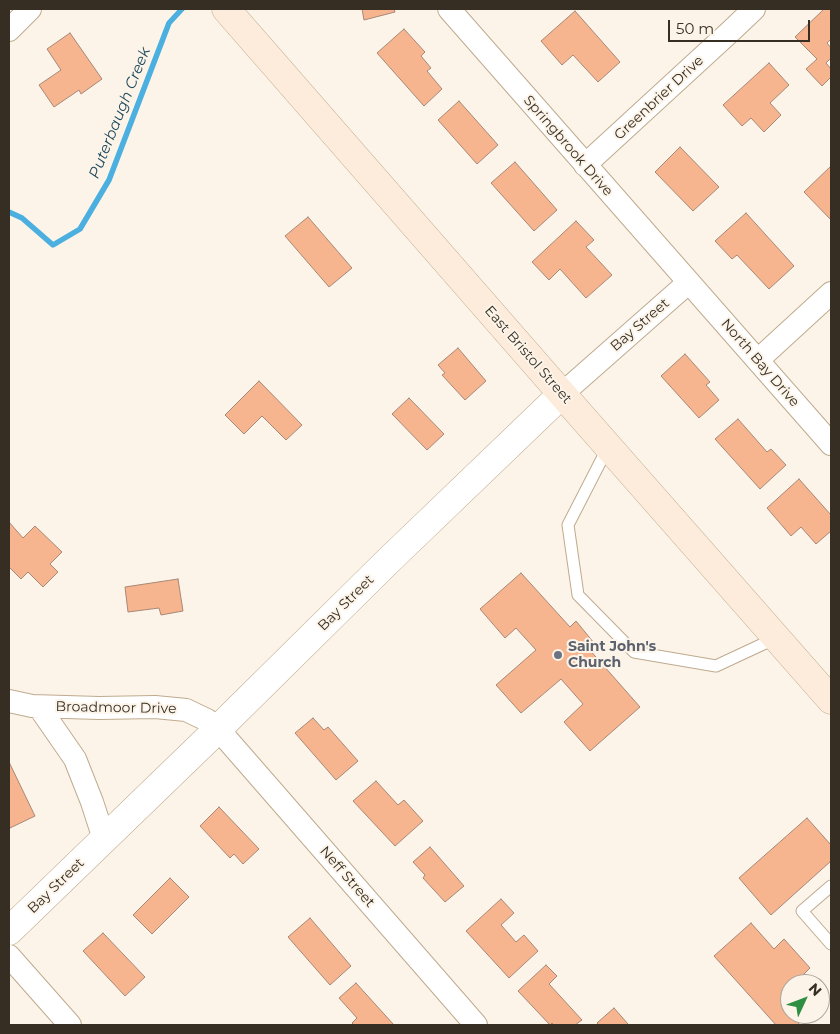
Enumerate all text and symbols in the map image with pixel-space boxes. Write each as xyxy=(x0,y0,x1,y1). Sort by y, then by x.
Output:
scale bar xyxy=(670,10,812,42)
text: 50 m xyxy=(676,19,714,38)
water label: Puterbaugh Creek xyxy=(85,45,155,181)
street label: Greenbrier Drive xyxy=(611,52,707,144)
street label: Springbrook Drive xyxy=(520,92,616,200)
street label: Bay Street xyxy=(607,295,673,355)
street label: East Bristol Street xyxy=(481,303,575,407)
street label: North Bay Drive xyxy=(717,316,803,410)
street label: Bay Street xyxy=(315,572,377,634)
place label: Saint John's Church xyxy=(568,639,656,672)
marker: Saint John's Church xyxy=(552,649,564,661)
street label: Broadmoor Drive xyxy=(55,699,177,717)
street label: Neff Street xyxy=(316,843,378,911)
street label: Bay Street xyxy=(24,855,88,917)
north arrow xyxy=(780,974,830,1024)
text: N xyxy=(805,979,826,1000)

